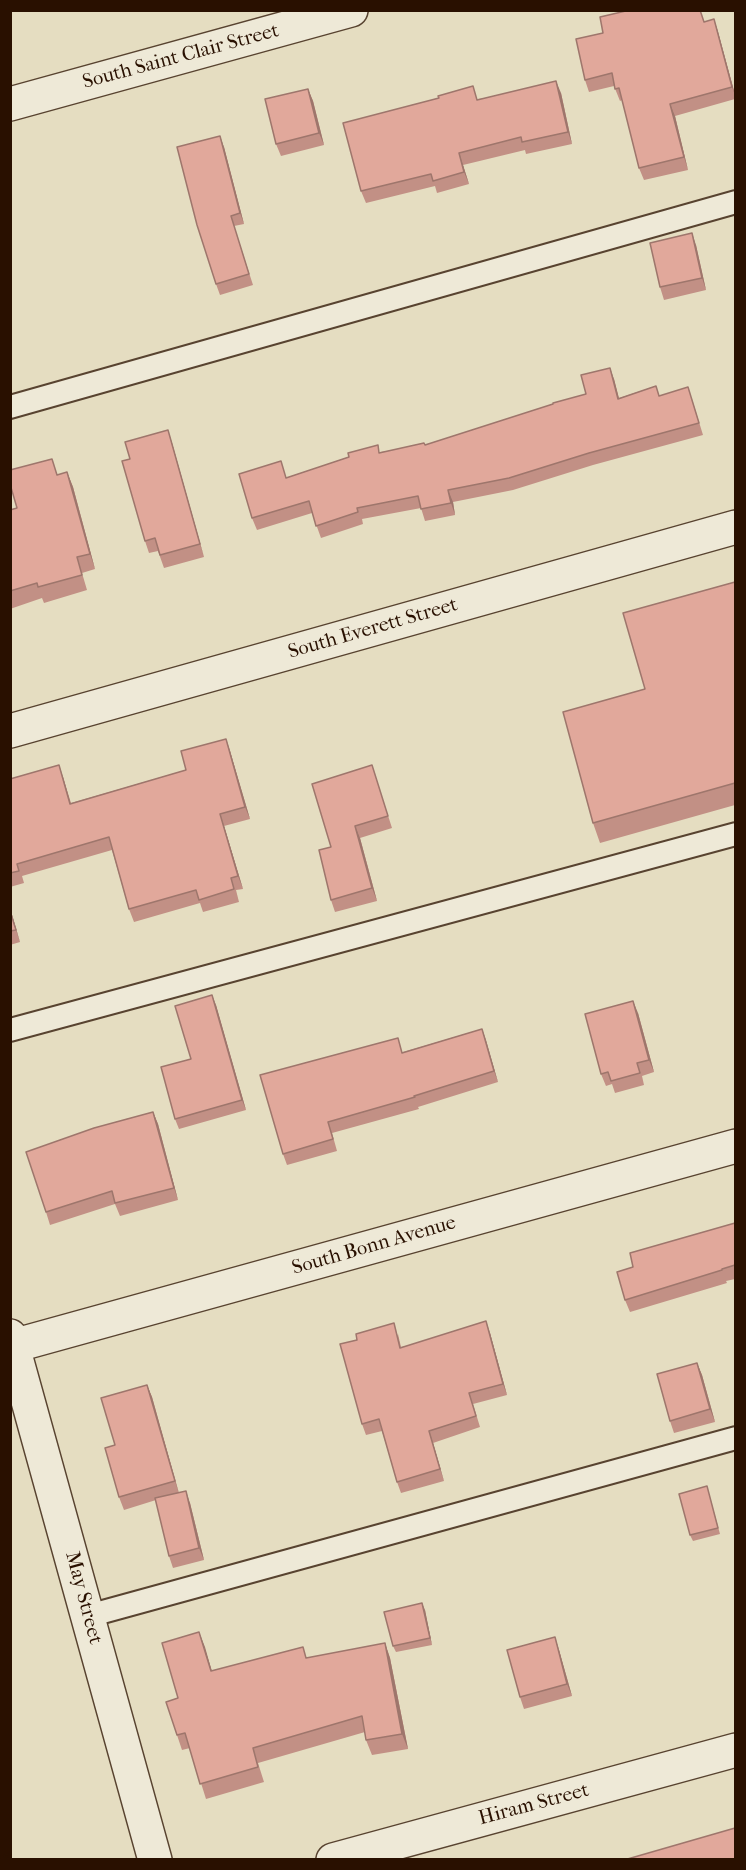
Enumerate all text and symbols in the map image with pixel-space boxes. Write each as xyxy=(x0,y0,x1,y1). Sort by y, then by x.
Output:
street label: South Saint Clair Street xyxy=(80,19,282,95)
street label: South Everett Street xyxy=(285,593,461,665)
street label: South Bonn Avenue xyxy=(289,1211,459,1281)
street label: May Street xyxy=(59,1549,107,1647)
street label: Hiram Street xyxy=(476,1779,592,1831)

